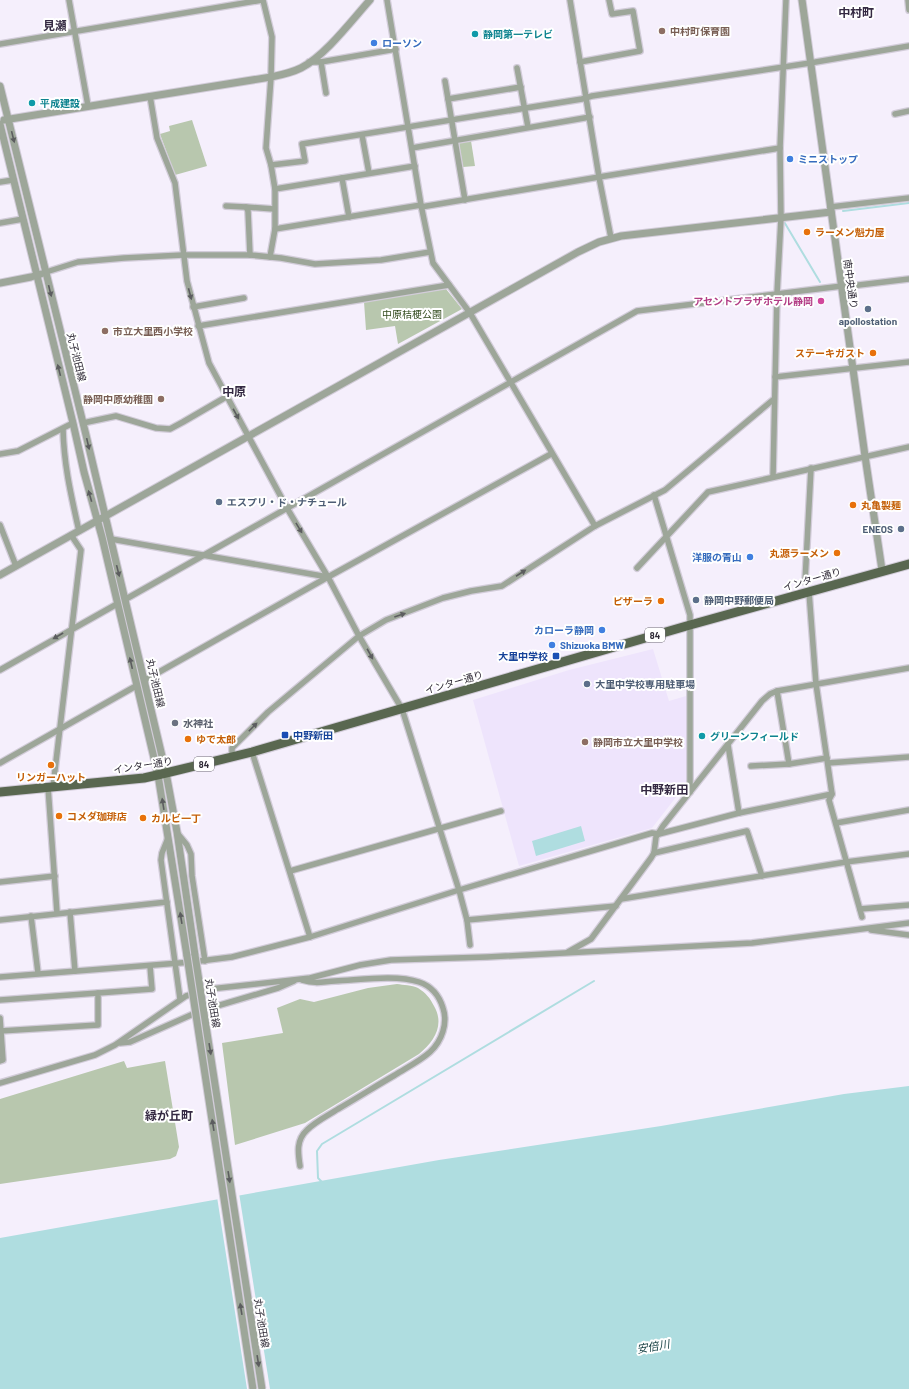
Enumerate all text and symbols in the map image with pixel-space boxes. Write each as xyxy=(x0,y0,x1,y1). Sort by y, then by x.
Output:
district label: 中村町 xyxy=(838,5,874,19)
district label: 見瀬 xyxy=(43,18,67,32)
place label: 中村町保育園 xyxy=(670,25,730,37)
marker: 中村町保育園 xyxy=(657,26,667,36)
place label: 静岡第一テレビ xyxy=(483,28,553,40)
marker: 静岡第一テレビ xyxy=(470,29,480,39)
place label: ローソン xyxy=(382,37,422,49)
marker: ローソン xyxy=(369,38,379,48)
place label: 平成建設 xyxy=(40,97,80,109)
marker: 平成建設 xyxy=(27,98,37,108)
one-way arrow xyxy=(10,131,16,144)
place label: ミニストップ xyxy=(798,153,858,165)
marker: ミニストップ xyxy=(785,154,795,164)
place label: ラーメン魁力屋 xyxy=(815,226,885,238)
marker: ラーメン魁力屋 xyxy=(802,227,812,237)
street label: 南中央通り xyxy=(842,258,860,310)
one-way arrow xyxy=(47,285,53,297)
one-way arrow xyxy=(187,288,193,300)
place label: アセントプラザホテル静岡 xyxy=(693,295,813,307)
marker: アセントプラザホテル静岡 xyxy=(816,296,826,306)
marker: apollostation xyxy=(863,304,873,314)
park label: 中原桔梗公園 xyxy=(382,308,442,320)
place label: apollostation xyxy=(839,315,897,327)
place label: 市立大里西小学校 xyxy=(113,325,193,337)
marker: 市立大里西小学校 xyxy=(100,326,110,336)
street label: 丸子池田線 xyxy=(65,331,89,383)
place label: ステーキガスト xyxy=(795,347,865,359)
marker: ステーキガスト xyxy=(868,348,878,358)
one-way arrow xyxy=(56,364,62,376)
district label: 中原 xyxy=(222,384,246,398)
place label: 静岡中原幼稚園 xyxy=(83,393,153,405)
marker: 静岡中原幼稚園 xyxy=(156,394,166,404)
one-way arrow xyxy=(233,409,239,420)
one-way arrow xyxy=(86,438,92,450)
one-way arrow xyxy=(87,490,93,502)
place label: エスプリ・ド・ナチュール xyxy=(227,496,347,508)
marker: エスプリ・ド・ナチュール xyxy=(214,497,224,507)
place label: 丸亀製麺 xyxy=(861,499,901,511)
marker: 丸亀製麺 xyxy=(848,500,858,510)
one-way arrow xyxy=(296,522,303,534)
place label: ENEOS xyxy=(863,523,893,535)
marker: ENEOS xyxy=(896,524,906,534)
place label: 丸源ラーメン xyxy=(769,547,829,559)
marker: 丸源ラーメン xyxy=(832,548,842,558)
place label: 洋服の青山 xyxy=(692,551,742,563)
marker: 洋服の青山 xyxy=(745,552,755,562)
one-way arrow xyxy=(116,564,122,577)
street label: インター通り xyxy=(782,565,842,593)
one-way arrow xyxy=(516,570,527,577)
place label: 静岡中野郵便局 xyxy=(704,594,774,606)
place label: ピザーラ xyxy=(613,595,653,607)
marker: 静岡中野郵便局 xyxy=(691,595,701,605)
marker: ピザーラ xyxy=(656,596,666,606)
one-way arrow xyxy=(394,612,406,618)
place label: カローラ静岡 xyxy=(534,624,594,636)
marker: カローラ静岡 xyxy=(597,625,607,635)
road number: 84 xyxy=(645,628,665,642)
one-way arrow xyxy=(52,633,64,640)
place label: Shizuoka BMW xyxy=(560,639,624,651)
marker: Shizuoka BMW xyxy=(547,640,557,650)
one-way arrow xyxy=(366,648,373,660)
place label: 大里中学校 xyxy=(498,650,548,662)
marker: 大里中学校 xyxy=(551,651,561,661)
one-way arrow xyxy=(127,657,133,670)
street label: 丸子池田線 xyxy=(145,657,167,709)
street label: インター通り xyxy=(424,668,484,696)
place label: 大里中学校専用駐車場 xyxy=(595,678,695,690)
marker: 大里中学校専用駐車場 xyxy=(582,679,592,689)
place label: 水神社 xyxy=(183,717,214,729)
marker: 水神社 xyxy=(170,718,180,728)
one-way arrow xyxy=(248,722,258,732)
place label: 中野新田 xyxy=(293,729,333,741)
marker: 中野新田 xyxy=(280,730,290,740)
place label: グリーンフィールド xyxy=(710,730,799,742)
marker: グリーンフィールド xyxy=(697,731,707,741)
place label: ゆで太郎 xyxy=(196,733,236,745)
marker: ゆで太郎 xyxy=(183,734,193,744)
place label: 静岡市立大里中学校 xyxy=(593,736,683,748)
marker: 静岡市立大里中学校 xyxy=(580,737,590,747)
street label: インター通り xyxy=(112,754,174,776)
road number: 84 xyxy=(194,757,214,771)
marker: リンガーハット xyxy=(46,760,56,770)
place label: リンガーハット xyxy=(16,771,86,783)
district label: 中野新田 xyxy=(640,782,688,796)
one-way arrow xyxy=(160,798,166,810)
place label: コメダ珈琲店 xyxy=(67,810,127,822)
marker: コメダ珈琲店 xyxy=(54,811,64,821)
place label: カルビ一丁 xyxy=(151,812,201,824)
marker: カルビ一丁 xyxy=(138,813,148,823)
one-way arrow xyxy=(178,912,184,924)
street label: 丸子池田線 xyxy=(203,977,223,1029)
one-way arrow xyxy=(207,1043,213,1055)
district label: 緑が丘町 xyxy=(145,1108,193,1122)
one-way arrow xyxy=(210,1119,216,1131)
one-way arrow xyxy=(227,1171,233,1183)
street label: 丸子池田線 xyxy=(252,1297,272,1349)
one-way arrow xyxy=(238,1303,244,1315)
water label: 安倍川 xyxy=(636,1337,671,1355)
one-way arrow xyxy=(255,1355,261,1367)

